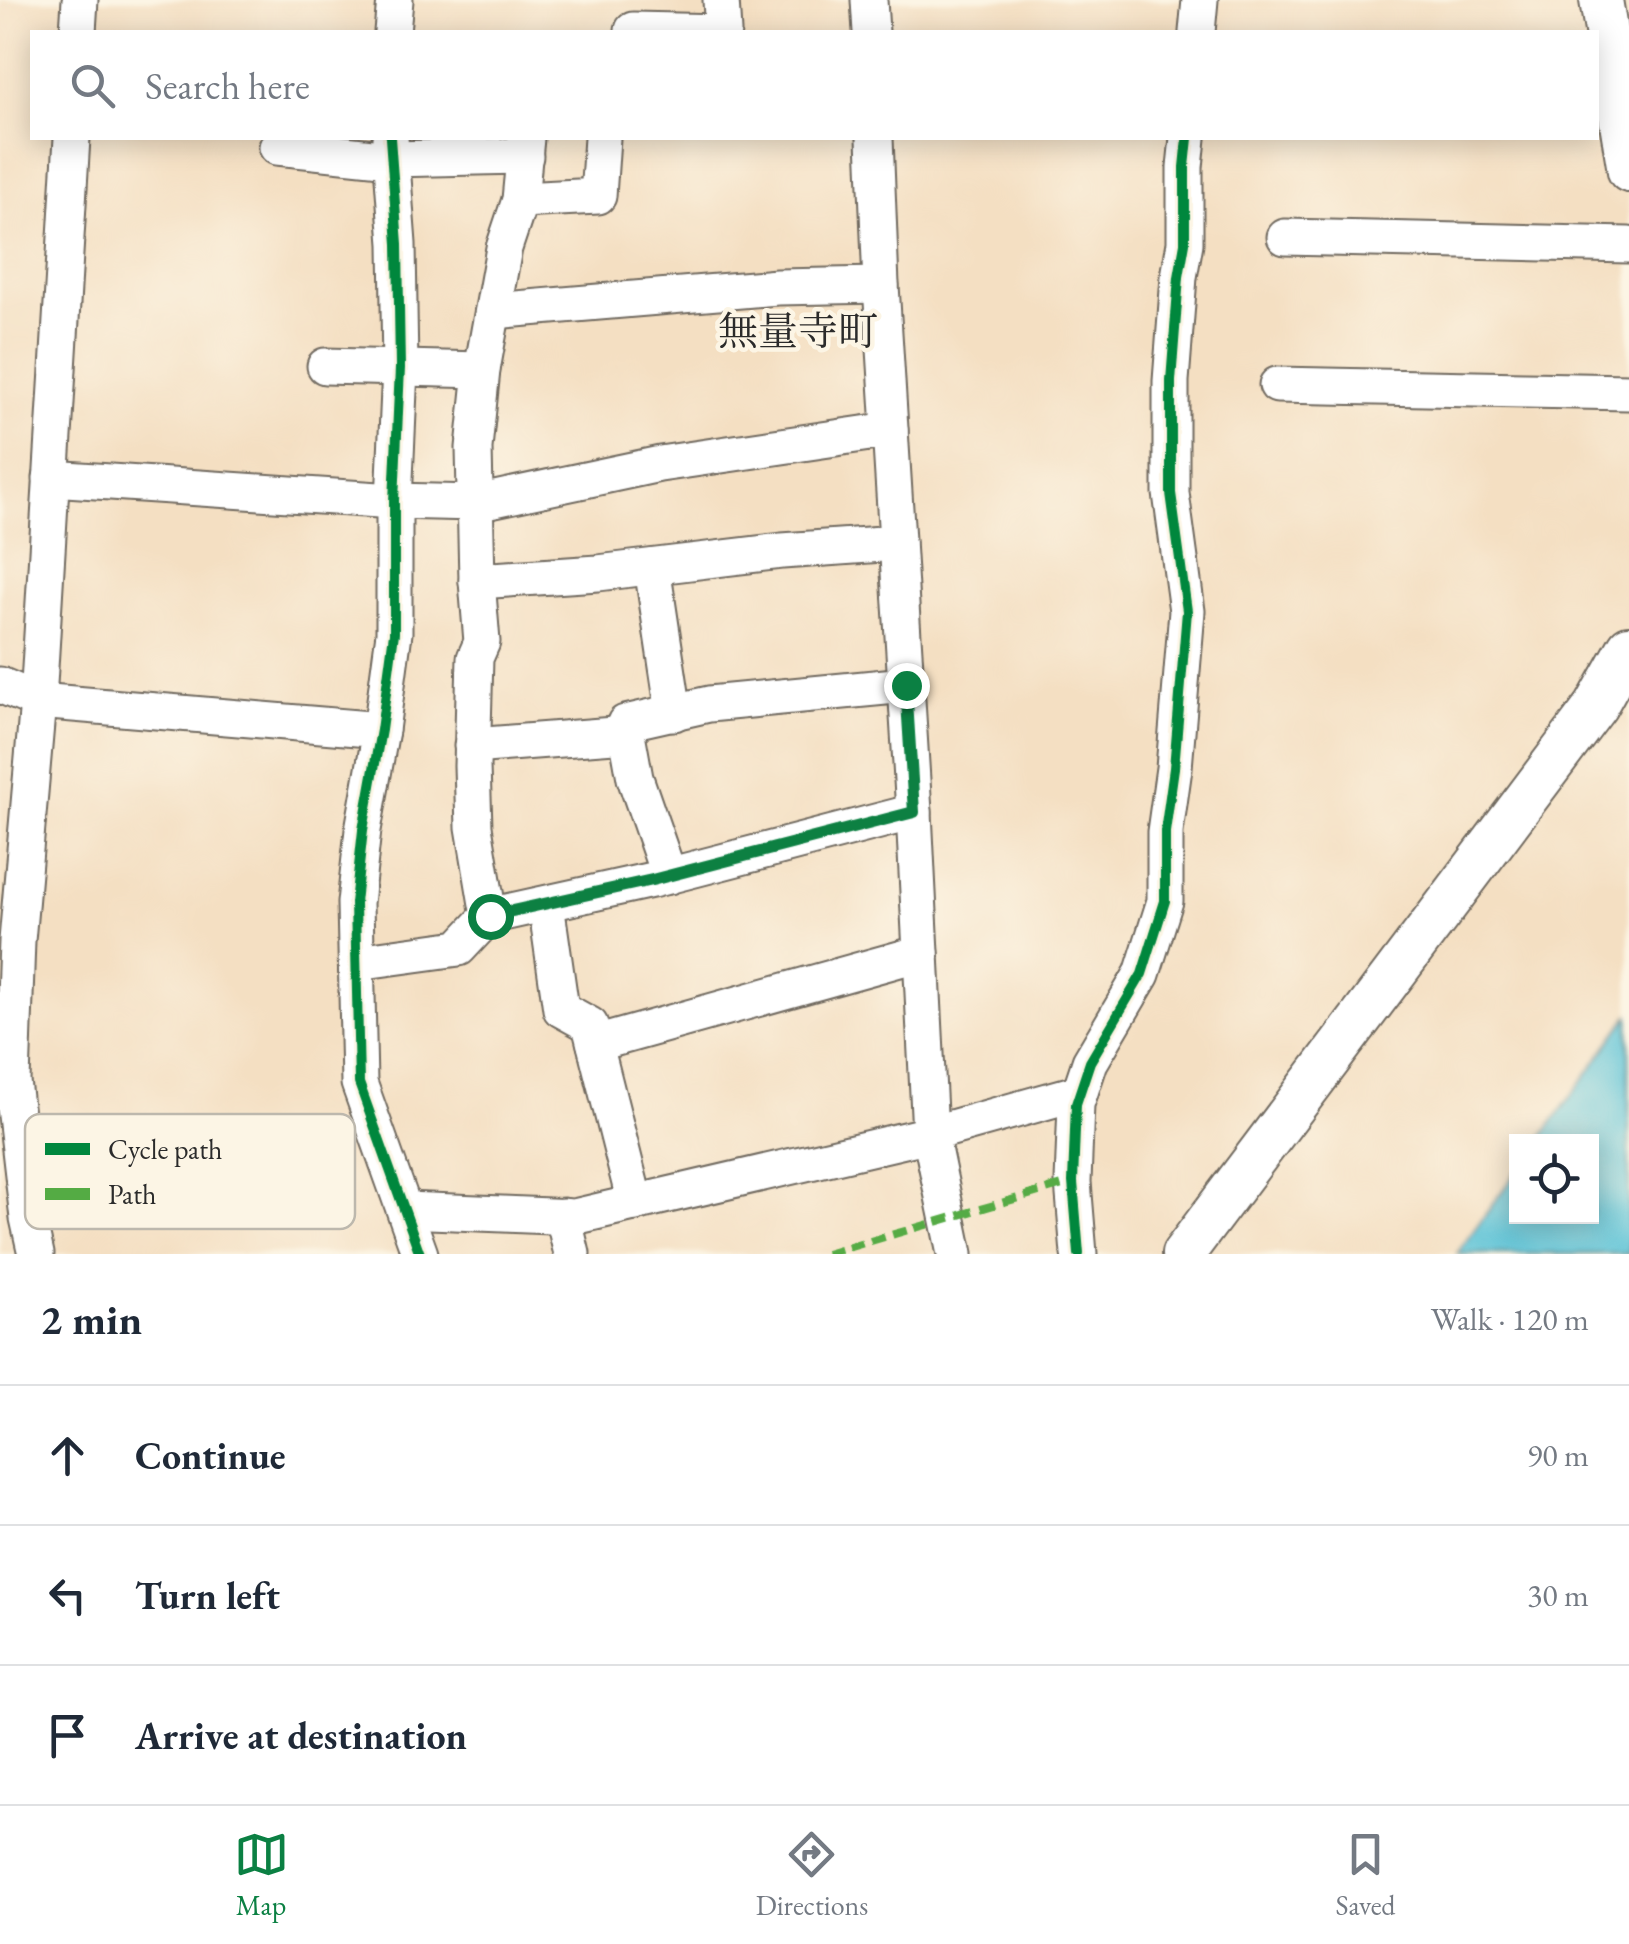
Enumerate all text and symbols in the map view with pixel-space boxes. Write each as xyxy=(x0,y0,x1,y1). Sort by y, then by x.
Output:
search box xyxy=(30,30,1599,140)
icon: search xyxy=(65,58,120,113)
text: Search here xyxy=(145,61,310,110)
district label: 無量寺町 xyxy=(718,305,878,357)
route end xyxy=(884,663,930,709)
route start xyxy=(468,894,514,940)
legend xyxy=(25,1114,355,1229)
text: Cycle path xyxy=(108,1131,222,1167)
map controls xyxy=(1509,1134,1599,1224)
button: locate xyxy=(1509,1134,1599,1224)
text: Path xyxy=(108,1176,156,1212)
text: 2 min xyxy=(40,1292,142,1347)
text: Walk · 120 m xyxy=(1431,1298,1589,1340)
icon: ahead xyxy=(40,1428,95,1483)
text: Continue xyxy=(135,1431,286,1480)
text: 90 m xyxy=(1527,1434,1589,1476)
icon: left xyxy=(40,1568,95,1623)
text: Turn left xyxy=(135,1571,280,1620)
text: 30 m xyxy=(1527,1574,1589,1616)
icon: arrive xyxy=(40,1708,95,1763)
text: Arrive at destination xyxy=(135,1711,467,1760)
tab: Map xyxy=(234,1827,289,1923)
tab: Directions xyxy=(756,1827,868,1923)
tab: Saved xyxy=(1335,1827,1395,1923)

